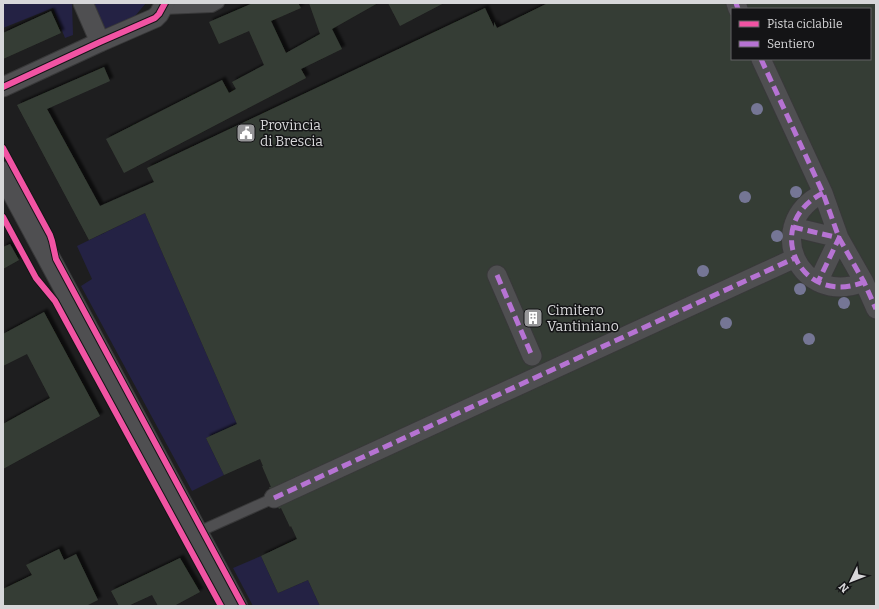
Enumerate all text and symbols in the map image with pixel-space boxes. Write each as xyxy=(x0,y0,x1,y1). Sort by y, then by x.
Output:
legend xyxy=(731,8,871,60)
text: Pista ciclabile xyxy=(767,17,842,31)
text: Sentiero xyxy=(767,37,815,51)
place label: Provincia di Brescia xyxy=(260,117,323,150)
public building icon: Provincia di Brescia xyxy=(235,122,257,144)
place label: Cimitero Vantiniano xyxy=(547,302,619,335)
building icon: Cimitero Vantiniano xyxy=(522,307,544,329)
north arrow xyxy=(831,561,871,601)
text: N xyxy=(836,580,852,595)

